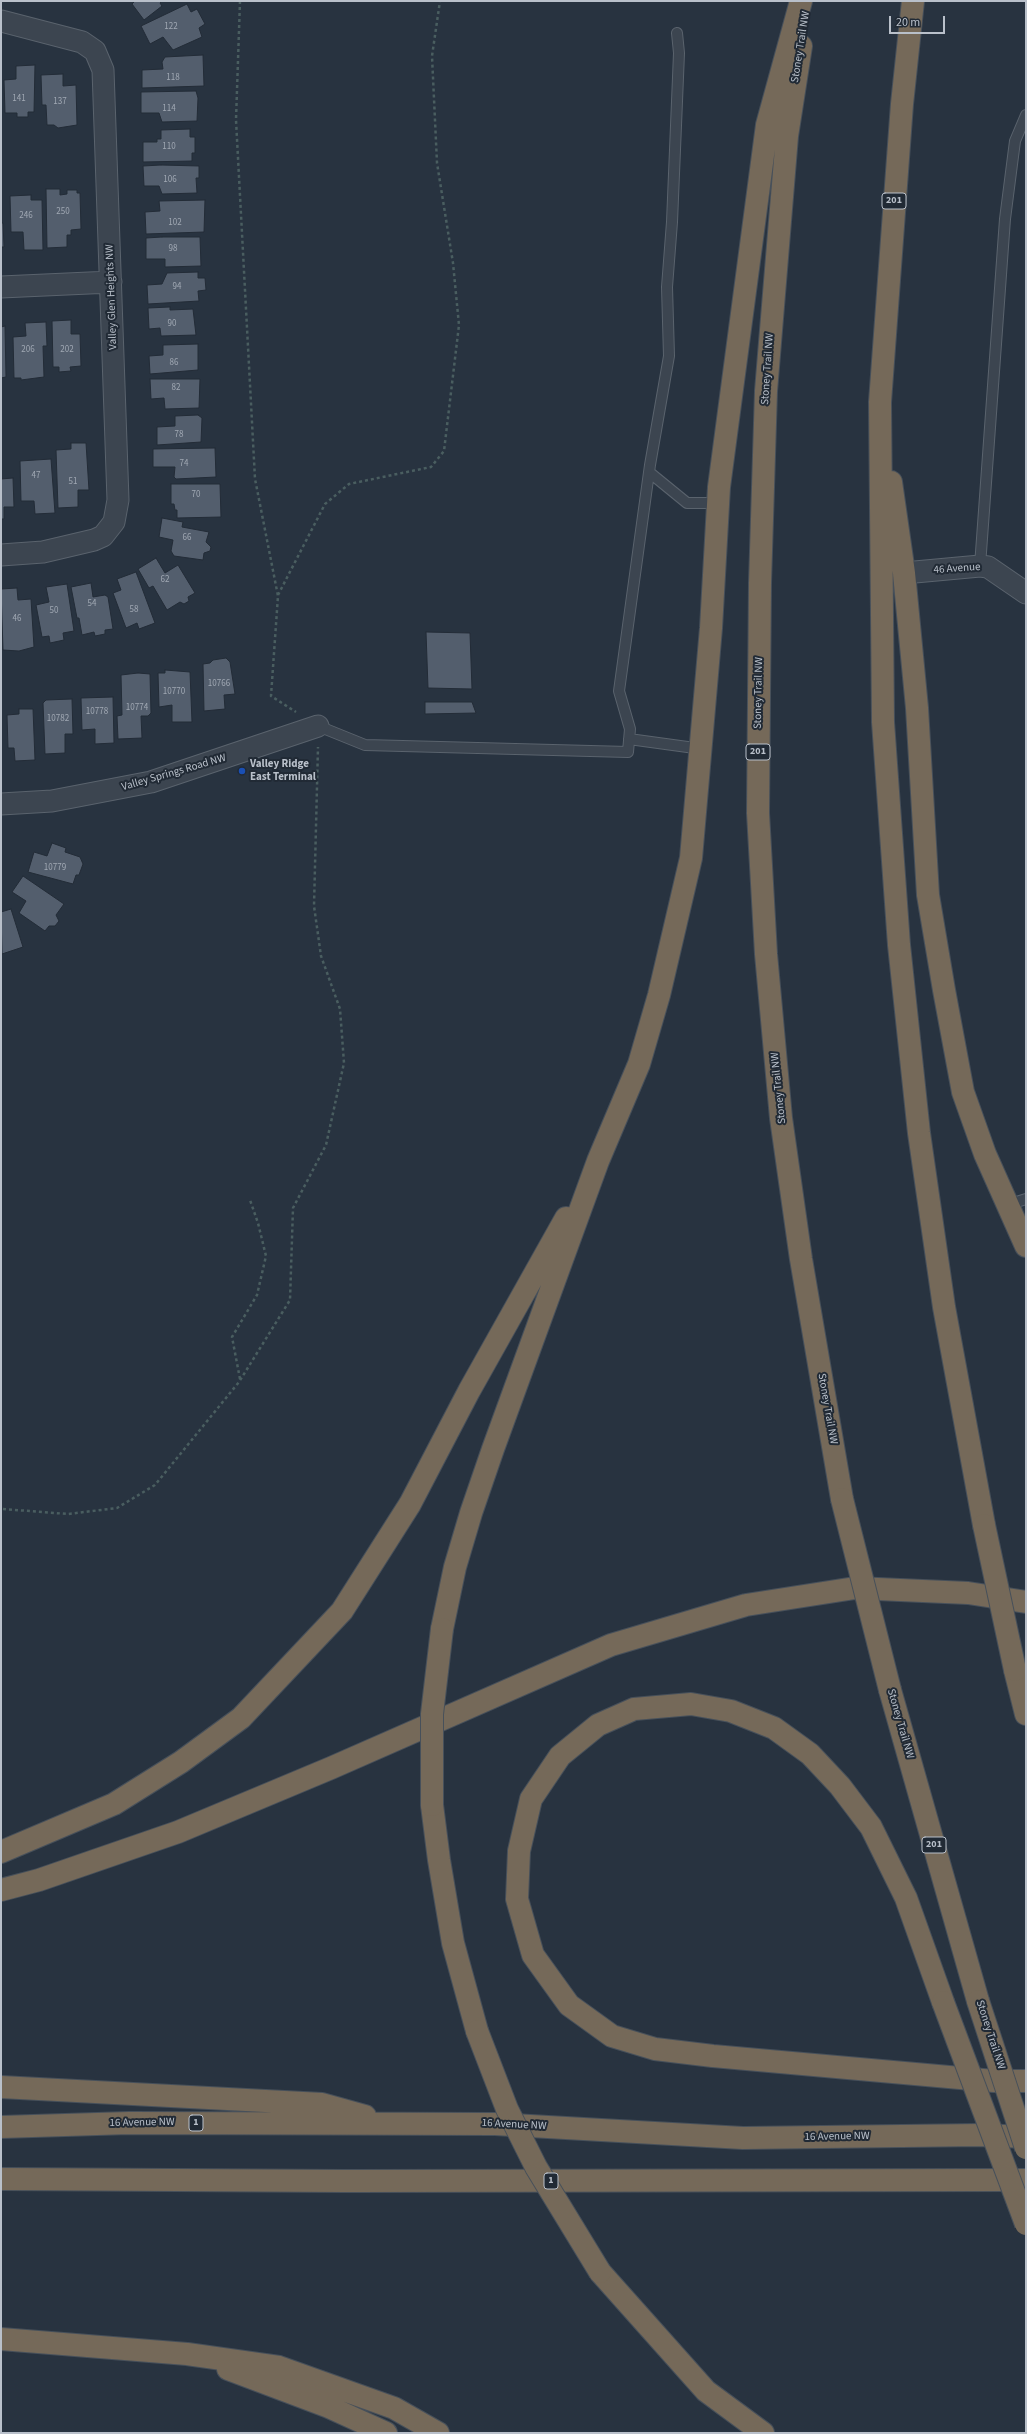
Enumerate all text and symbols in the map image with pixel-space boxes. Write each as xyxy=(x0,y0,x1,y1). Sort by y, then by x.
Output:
scale bar xyxy=(891,8,947,34)
street label: Stoney Trail NW xyxy=(789,10,813,84)
text: 20 m xyxy=(896,14,920,31)
house number: 122 xyxy=(164,22,178,32)
house number: 118 xyxy=(166,73,180,83)
house number: 141 xyxy=(12,94,26,104)
house number: 137 xyxy=(53,97,67,107)
house number: 114 xyxy=(162,104,176,114)
house number: 110 xyxy=(162,142,176,152)
house number: 106 xyxy=(163,175,177,185)
road number: 201 xyxy=(882,193,906,209)
house number: 250 xyxy=(56,207,70,217)
house number: 246 xyxy=(19,211,33,221)
house number: 102 xyxy=(168,218,182,228)
street label: Valley Glen Heights NW xyxy=(104,244,120,350)
house number: 98 xyxy=(169,244,177,254)
house number: 94 xyxy=(173,282,181,292)
house number: 90 xyxy=(168,319,176,329)
street label: Stoney Trail NW xyxy=(759,333,777,405)
house number: 206 xyxy=(21,345,35,355)
house number: 202 xyxy=(60,345,74,355)
house number: 86 xyxy=(170,358,178,368)
house number: 82 xyxy=(172,383,180,393)
house number: 78 xyxy=(175,430,183,440)
house number: 74 xyxy=(180,459,188,469)
house number: 47 xyxy=(32,471,40,481)
house number: 51 xyxy=(69,477,77,487)
house number: 70 xyxy=(192,490,200,500)
house number: 66 xyxy=(183,533,191,543)
street label: 46 Avenue xyxy=(933,561,981,577)
house number: 62 xyxy=(161,575,169,585)
house number: 54 xyxy=(88,599,96,609)
house number: 58 xyxy=(130,605,138,615)
house number: 50 xyxy=(50,606,58,616)
house number: 46 xyxy=(13,614,21,624)
street label: Stoney Trail NW xyxy=(752,657,766,729)
house number: 10766 xyxy=(208,679,230,689)
house number: 10770 xyxy=(163,687,185,697)
house number: 10774 xyxy=(126,703,148,713)
house number: 10778 xyxy=(86,707,108,717)
house number: 10782 xyxy=(47,714,69,724)
road number: 201 xyxy=(746,744,770,760)
street label: Valley Springs Road NW xyxy=(120,752,228,794)
place label: Valley Ridge East Terminal xyxy=(250,758,316,784)
marker: Valley Ridge East Terminal xyxy=(237,766,247,776)
house number: 10779 xyxy=(44,863,66,873)
street label: Stoney Trail NW xyxy=(769,1052,789,1124)
street label: Stoney Trail NW xyxy=(814,1372,840,1446)
street label: Stoney Trail NW xyxy=(884,1688,916,1760)
road number: 201 xyxy=(922,1837,946,1853)
street label: Stoney Trail NW xyxy=(973,1999,1007,2071)
road number: 1 xyxy=(189,2115,203,2131)
street label: 16 Avenue NW xyxy=(109,2116,175,2130)
street label: 16 Avenue NW xyxy=(481,2117,547,2133)
street label: 16 Avenue NW xyxy=(804,2130,870,2144)
road number: 1 xyxy=(544,2173,558,2189)

